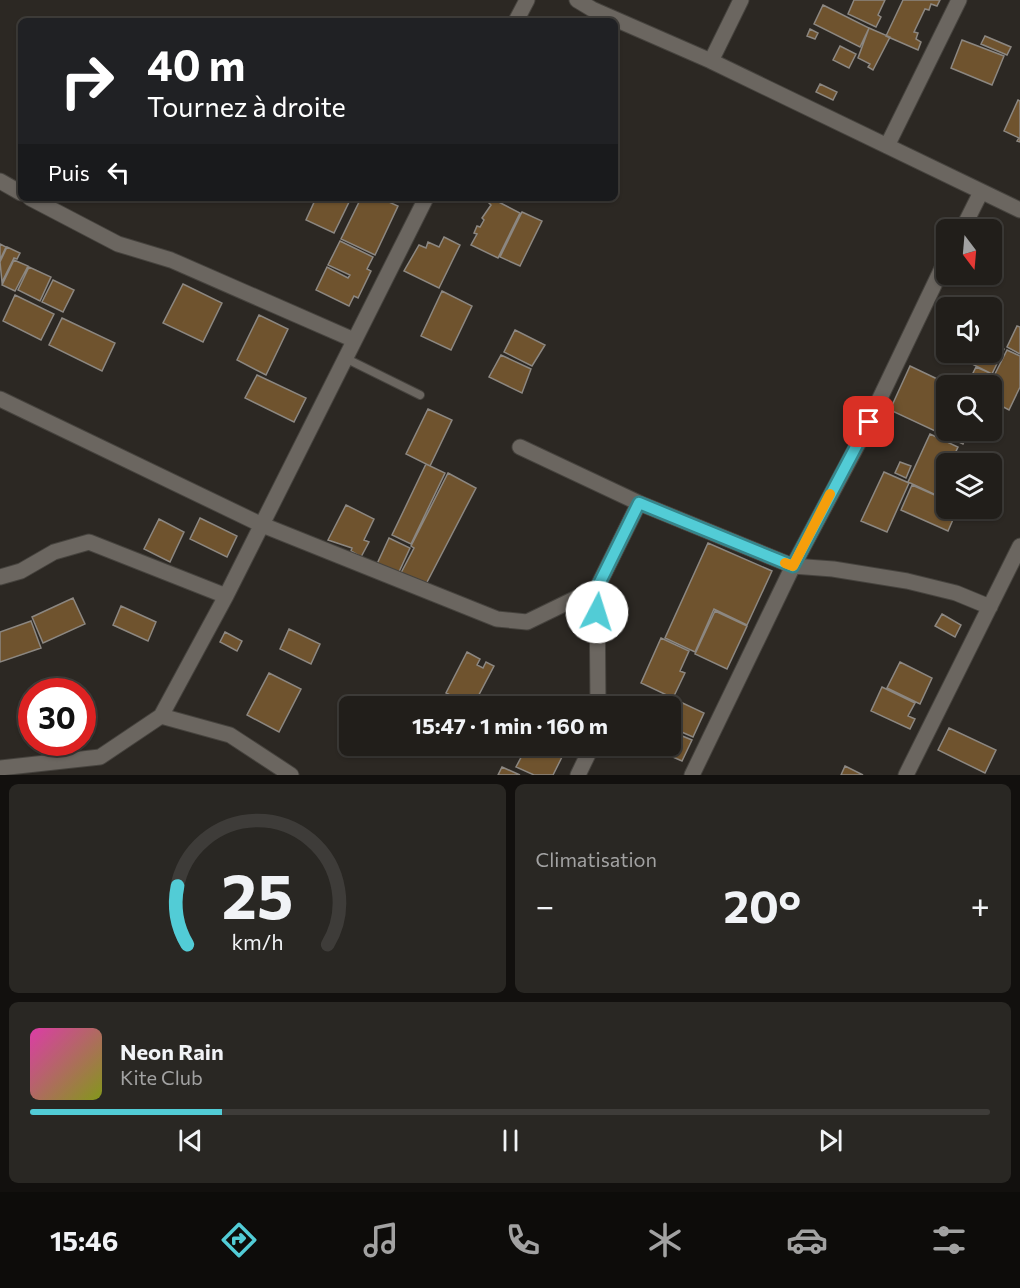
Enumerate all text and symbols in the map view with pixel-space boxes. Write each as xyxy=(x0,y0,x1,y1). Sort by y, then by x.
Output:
text: 40 m xyxy=(147,38,245,90)
icon: right xyxy=(48,42,126,120)
text: Tournez à droite xyxy=(147,90,346,123)
icon: left xyxy=(102,156,135,189)
text: Puis xyxy=(48,159,90,186)
north arrow xyxy=(936,219,1002,285)
map controls xyxy=(936,219,1002,519)
button: sound xyxy=(936,297,1002,363)
button: search xyxy=(936,375,1002,441)
pin xyxy=(843,396,894,447)
icon: arrive xyxy=(852,405,885,438)
button: layers xyxy=(936,453,1002,519)
position arrow xyxy=(565,580,629,644)
speed limit sign: 30 xyxy=(18,678,96,756)
text: 15:47 · 1 min · 160 m xyxy=(412,712,608,739)
text: Climatisation xyxy=(536,847,657,871)
text: 25 xyxy=(221,856,293,932)
text: 20° xyxy=(724,877,801,932)
text: − xyxy=(536,884,554,925)
text: + xyxy=(971,884,990,925)
text: km/h xyxy=(231,929,283,955)
text: Neon Rain xyxy=(120,1038,224,1065)
text: Kite Club xyxy=(120,1065,203,1089)
icon: previous xyxy=(174,1124,207,1157)
icon: pause xyxy=(494,1124,527,1157)
icon: next xyxy=(814,1124,847,1157)
icon: directions xyxy=(218,1219,260,1261)
icon: music xyxy=(360,1219,402,1261)
icon: phone xyxy=(502,1219,544,1261)
icon: climate xyxy=(644,1219,686,1261)
icon: car xyxy=(786,1219,828,1261)
icon: filters xyxy=(928,1219,970,1261)
text: 15:46 xyxy=(50,1224,118,1257)

